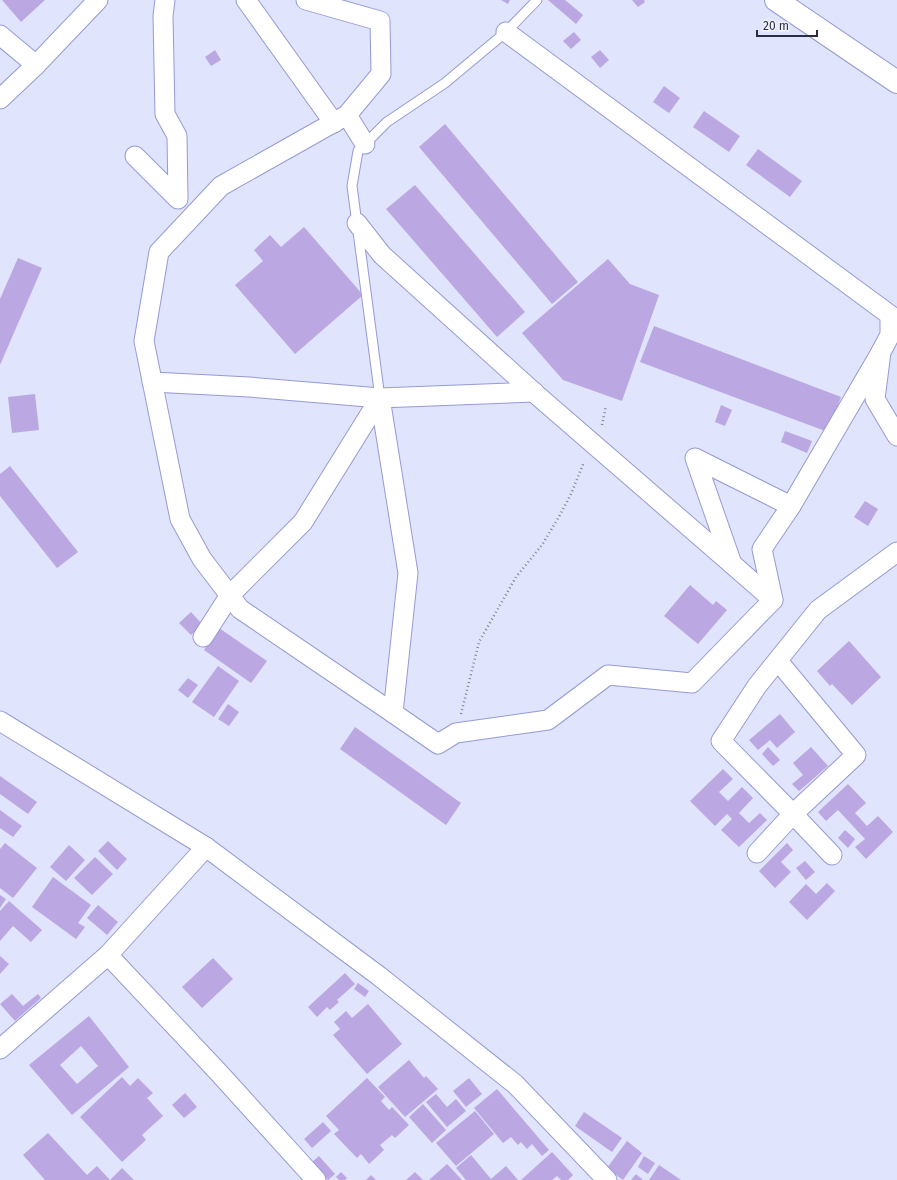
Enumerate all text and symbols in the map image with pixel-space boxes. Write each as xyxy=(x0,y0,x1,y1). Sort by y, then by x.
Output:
scale bar xyxy=(757,12,817,38)
text: 20 m xyxy=(763,19,789,33)

